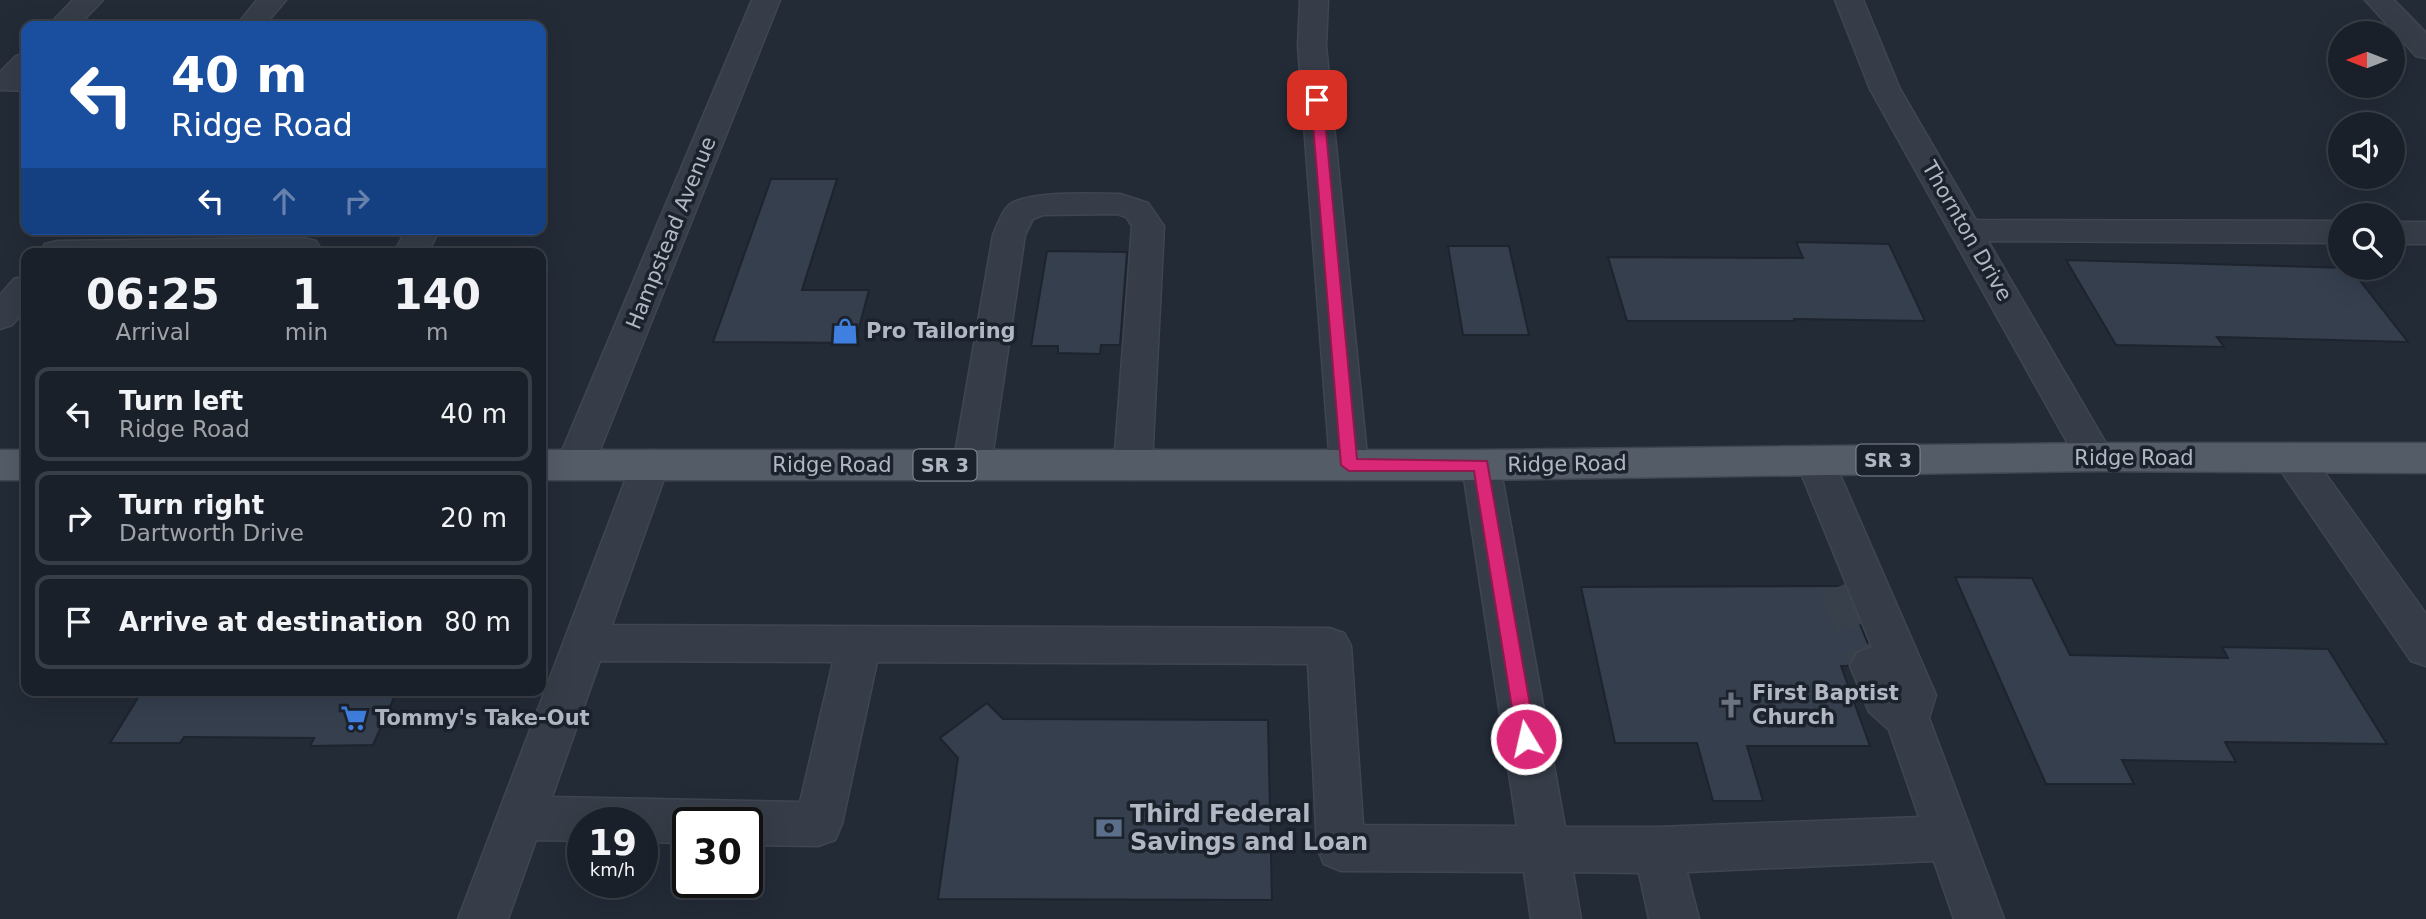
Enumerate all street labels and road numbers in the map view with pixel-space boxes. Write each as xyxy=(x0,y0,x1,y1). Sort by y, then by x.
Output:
street label: Hampstead Avenue xyxy=(621,133,721,333)
street label: Thornton Drive xyxy=(1917,156,2017,305)
road number: SR 3 xyxy=(1856,444,1920,475)
street label: Ridge Road xyxy=(2074,446,2194,470)
road number: SR 3 xyxy=(914,450,976,480)
street label: Ridge Road xyxy=(1507,451,1627,477)
street label: Ridge Road xyxy=(772,453,892,477)

